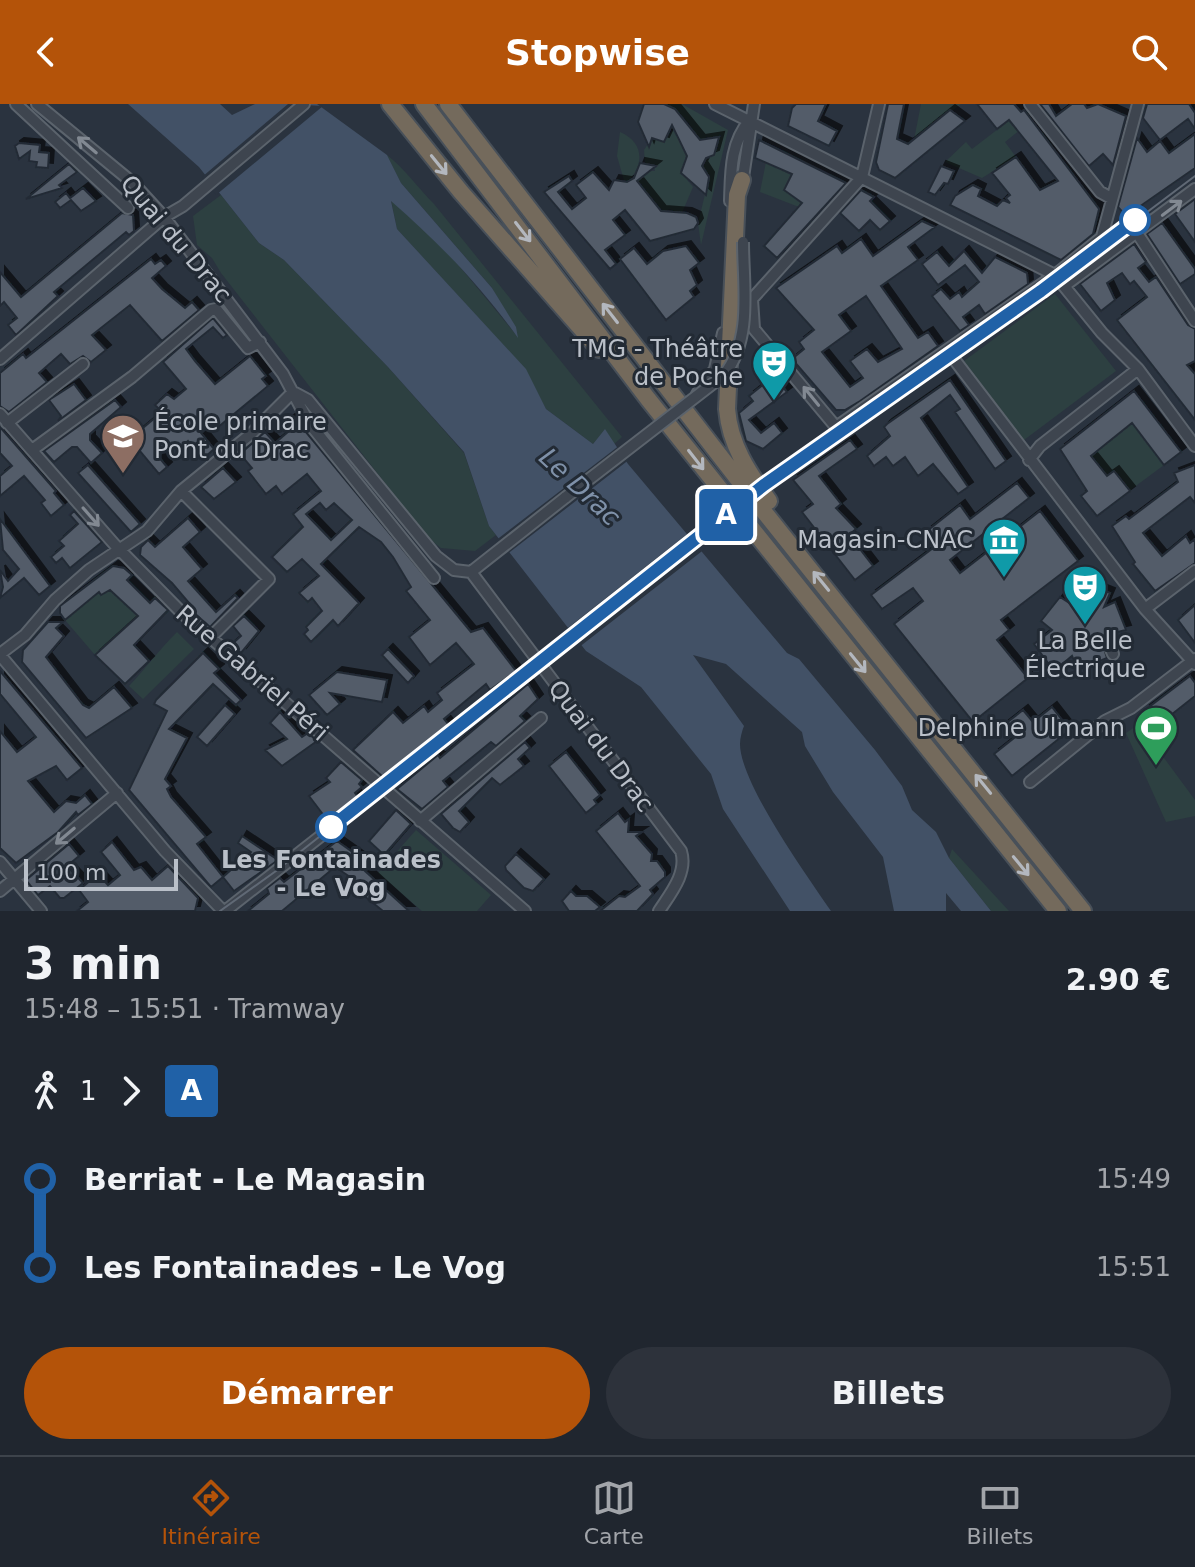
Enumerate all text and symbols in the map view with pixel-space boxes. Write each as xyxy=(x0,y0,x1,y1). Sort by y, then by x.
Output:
icon: back xyxy=(24,30,68,74)
icon: search xyxy=(1127,30,1171,74)
text: Stopwise xyxy=(505,32,690,73)
one-way arrow xyxy=(77,136,98,154)
one-way arrow xyxy=(430,154,448,175)
street label: Quai du Drac xyxy=(115,170,237,308)
one-way arrow xyxy=(1160,200,1182,217)
unlabelled marker xyxy=(1120,205,1150,235)
one-way arrow xyxy=(514,221,532,242)
one-way arrow xyxy=(602,303,619,324)
place label: TMG - Théâtre de Poche xyxy=(571,335,743,391)
theatre icon: TMG - Théâtre de Poche xyxy=(750,339,798,402)
one-way arrow xyxy=(802,386,820,406)
place label: École primaire Pont du Drac xyxy=(154,407,327,464)
school or university icon: École primaire Pont du Drac xyxy=(99,412,147,475)
water label: Le Drac xyxy=(533,442,627,532)
one-way arrow xyxy=(688,449,705,470)
line badge: A xyxy=(700,489,752,541)
text: A xyxy=(715,498,737,531)
one-way arrow xyxy=(82,506,100,527)
museum icon: Magasin-CNAC xyxy=(980,516,1028,579)
place label: Magasin-CNAC xyxy=(797,526,973,554)
theatre icon: La Belle Électrique xyxy=(1061,563,1109,626)
one-way arrow xyxy=(812,571,829,592)
street label: Rue Gabriel Péri xyxy=(170,599,334,747)
place label: La Belle Électrique xyxy=(1025,627,1145,683)
one-way arrow xyxy=(849,653,867,674)
street label: Quai du Drac xyxy=(542,675,660,817)
sports icon: Delphine Ulmann xyxy=(1132,704,1180,767)
place label: Delphine Ulmann xyxy=(918,714,1125,742)
one-way arrow xyxy=(974,774,991,795)
marker: Les Fontainades - Le Vog xyxy=(316,812,346,842)
one-way arrow xyxy=(56,827,76,845)
place label: Les Fontainades - Le Vog xyxy=(221,846,441,902)
scale bar xyxy=(24,855,178,891)
one-way arrow xyxy=(1013,855,1030,876)
text: 100 m xyxy=(36,860,106,885)
text: 3 min xyxy=(24,938,162,989)
text: 2.90 € xyxy=(1066,962,1171,997)
text: 15:48 – 15:51 · Tramway xyxy=(24,994,345,1024)
icon: walk xyxy=(24,1069,68,1113)
icon: forward xyxy=(109,1069,153,1113)
text: A xyxy=(181,1074,202,1107)
text: 1 xyxy=(80,1076,97,1106)
text: Berriat - Le Magasin xyxy=(84,1162,426,1197)
text: 15:49 xyxy=(1096,1164,1171,1194)
text: Les Fontainades - Le Vog xyxy=(84,1250,506,1285)
text: 15:51 xyxy=(1096,1252,1171,1282)
button: Démarrer xyxy=(24,1347,590,1439)
button: Billets xyxy=(606,1347,1171,1439)
tab: Itinéraire xyxy=(161,1476,261,1549)
tab: Carte xyxy=(584,1476,644,1549)
tab: Billets xyxy=(967,1476,1034,1549)

